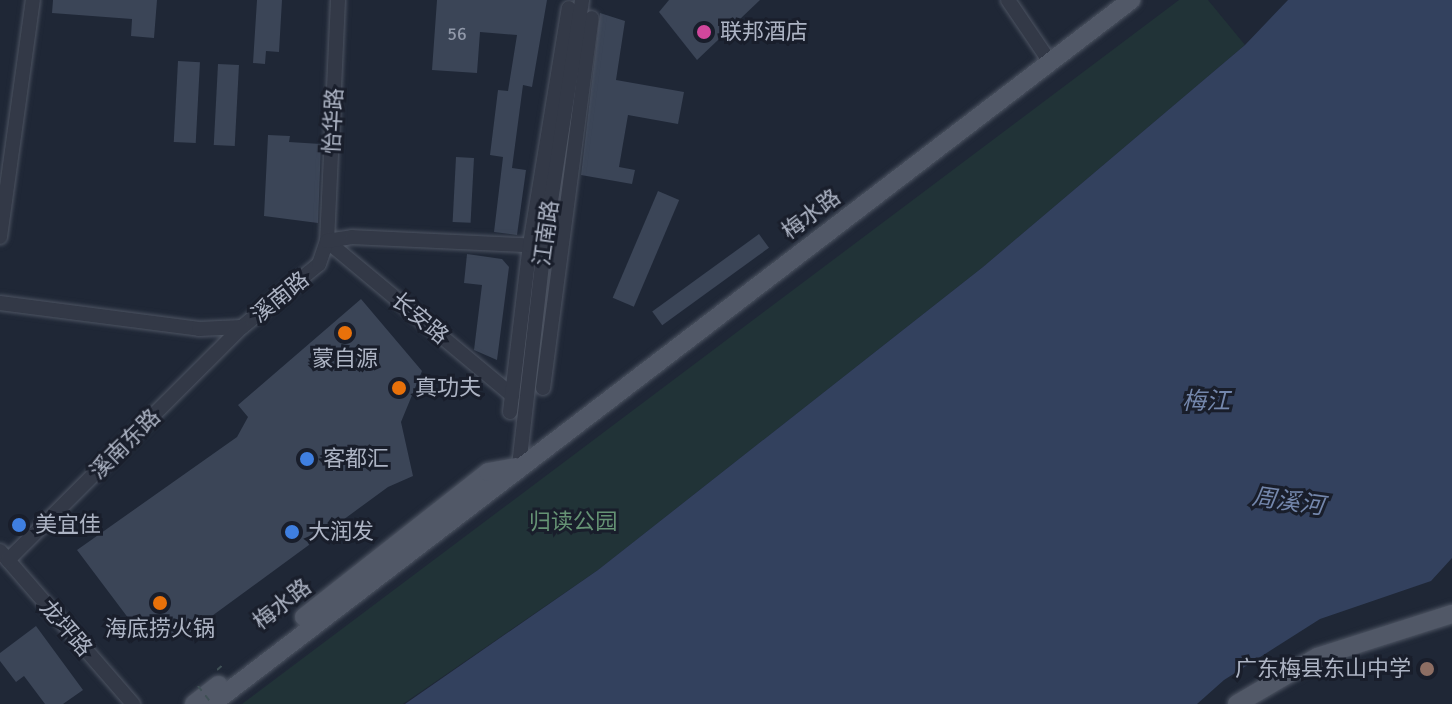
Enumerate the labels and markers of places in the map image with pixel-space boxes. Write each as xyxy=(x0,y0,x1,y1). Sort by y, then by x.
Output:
place label: 联邦酒店 xyxy=(720,19,808,45)
marker: 联邦酒店 xyxy=(695,23,713,41)
marker: 蒙自源 xyxy=(336,324,354,342)
place label: 蒙自源 xyxy=(312,346,378,372)
place label: 真功夫 xyxy=(415,375,481,401)
marker: 真功夫 xyxy=(390,379,408,397)
place label: 客都汇 xyxy=(323,446,389,472)
marker: 客都汇 xyxy=(298,450,316,468)
place label: 美宜佳 xyxy=(35,512,101,538)
marker: 美宜佳 xyxy=(10,516,28,534)
place label: 大润发 xyxy=(308,519,374,545)
marker: 大润发 xyxy=(283,523,301,541)
marker: 海底捞火锅 xyxy=(151,594,169,612)
place label: 海底捞火锅 xyxy=(105,616,215,642)
place label: 广东梅县东山中学 xyxy=(1235,656,1411,682)
marker: 广东梅县东山中学 xyxy=(1418,660,1436,678)

